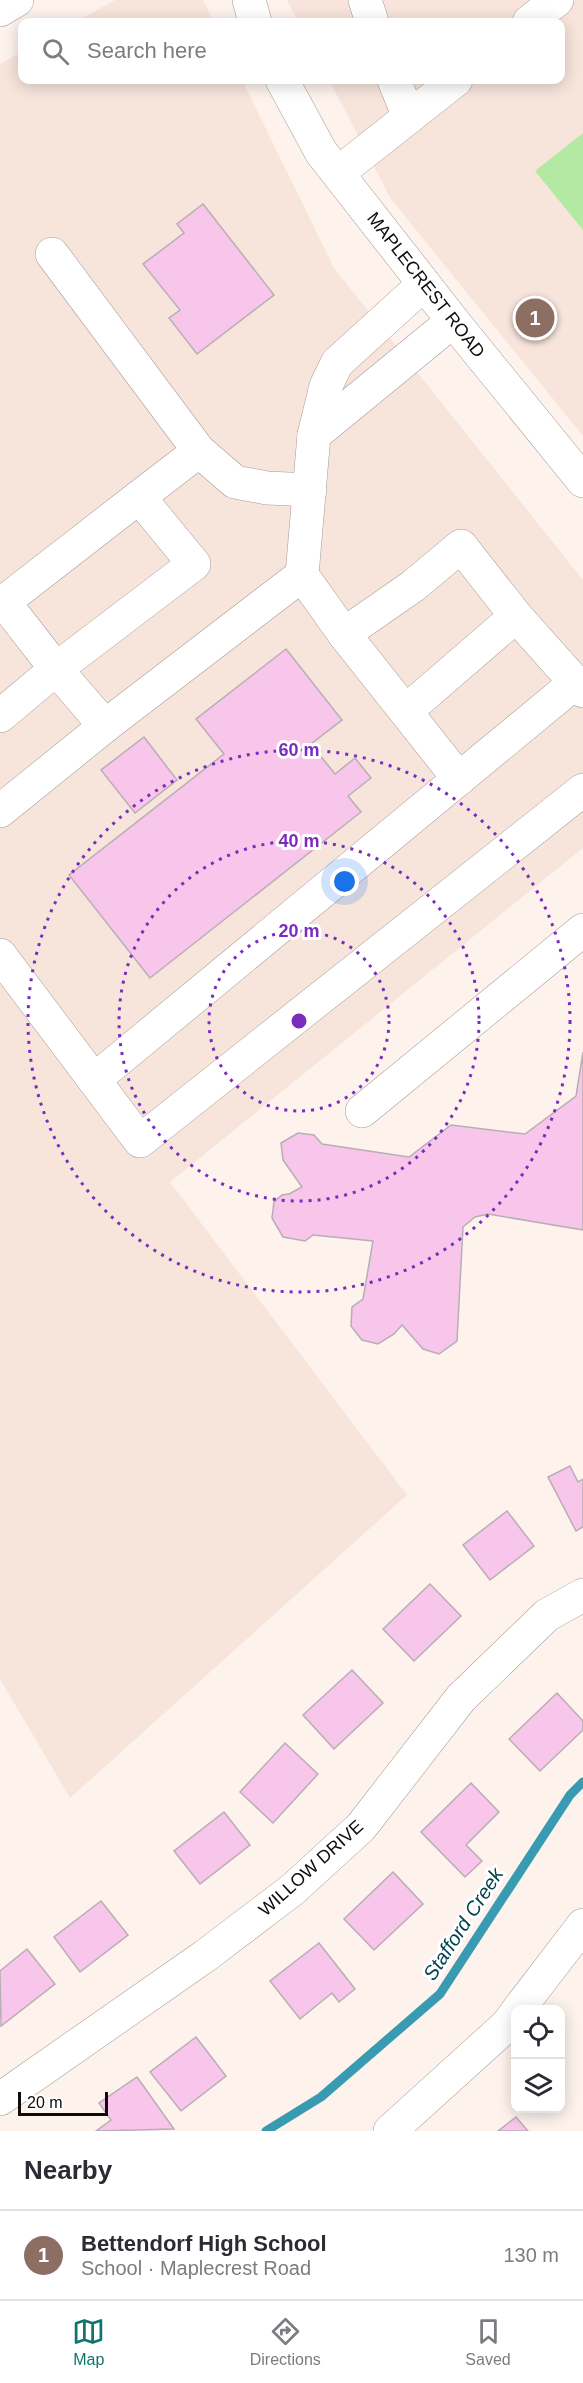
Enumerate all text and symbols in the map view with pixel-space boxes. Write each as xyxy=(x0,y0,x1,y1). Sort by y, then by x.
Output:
search box xyxy=(18,18,565,84)
icon: search xyxy=(39,35,72,68)
text: Search here xyxy=(87,38,207,63)
street label: MAPLECREST ROAD xyxy=(363,208,489,362)
pin: 1 xyxy=(516,296,554,340)
text: 60 m xyxy=(278,740,320,760)
text: 40 m xyxy=(278,831,320,851)
your location xyxy=(330,867,359,896)
text: 20 m xyxy=(278,921,320,941)
centre of rings xyxy=(289,1011,309,1031)
street label: WILLOW DRIVE xyxy=(255,1816,367,1920)
water label: Stafford Creek xyxy=(419,1863,508,1984)
map controls xyxy=(511,2005,565,2113)
button: locate xyxy=(511,2005,565,2059)
button: layers xyxy=(511,2059,565,2113)
scale bar xyxy=(18,2089,108,2116)
text: 20 m xyxy=(27,2094,63,2111)
text: Nearby xyxy=(24,2155,112,2185)
text: Bettendorf High School xyxy=(81,2231,327,2256)
text: 1 xyxy=(38,2244,49,2266)
text: 130 m xyxy=(503,2244,559,2266)
text: School · Maplecrest Road xyxy=(81,2257,311,2279)
tab: Map xyxy=(72,2315,105,2369)
tab: Directions xyxy=(250,2315,321,2369)
tab: Saved xyxy=(465,2315,511,2369)

